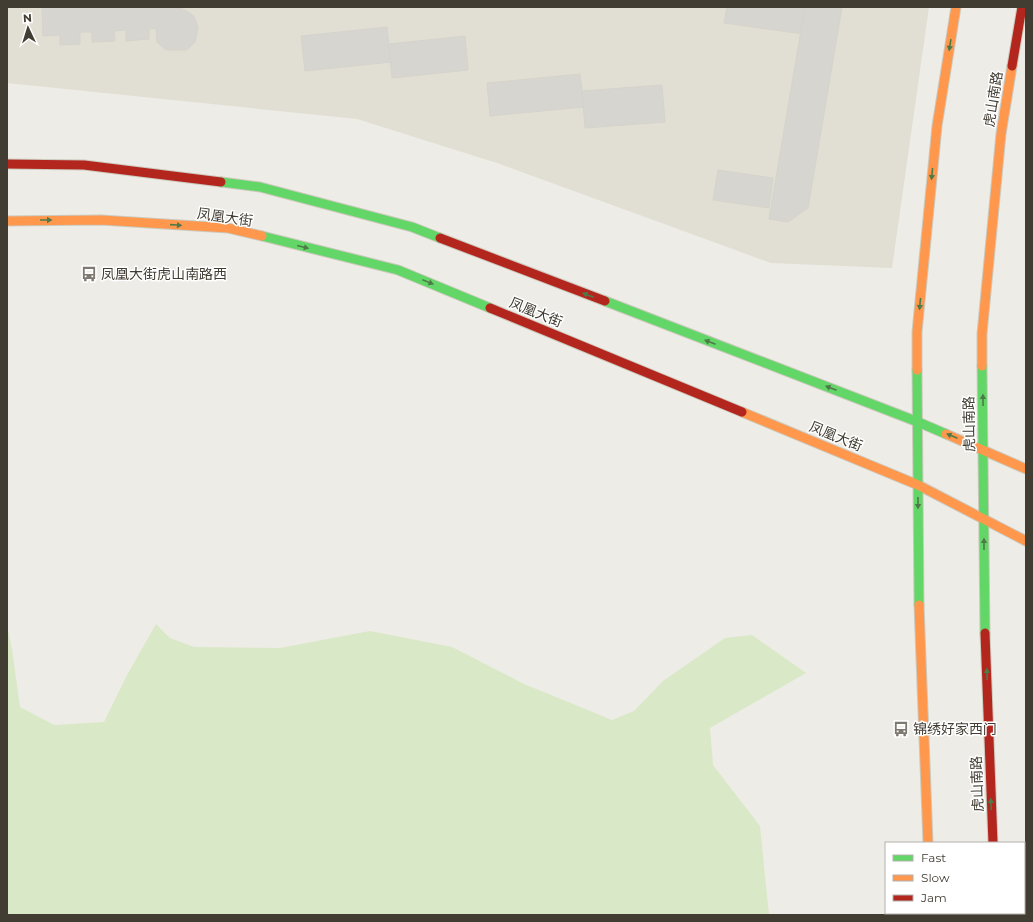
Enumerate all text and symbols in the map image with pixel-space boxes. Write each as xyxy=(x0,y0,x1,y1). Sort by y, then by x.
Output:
north arrow xyxy=(8,8,48,48)
text: N xyxy=(22,11,32,25)
one-way arrow xyxy=(947,39,953,52)
street label: 虎山南路 xyxy=(980,70,1006,128)
one-way arrow xyxy=(929,168,935,180)
street label: 凤凰大街 xyxy=(196,204,254,230)
one-way arrow xyxy=(40,217,53,223)
one-way arrow xyxy=(170,221,182,228)
one-way arrow xyxy=(297,244,310,250)
bus stop icon: 凤凰大街虎山南路西 xyxy=(80,265,98,283)
place label: 凤凰大街虎山南路西 xyxy=(101,265,227,283)
one-way arrow xyxy=(423,280,435,286)
one-way arrow xyxy=(582,292,594,298)
street label: 凤凰大街 xyxy=(507,293,565,331)
one-way arrow xyxy=(916,298,923,310)
one-way arrow xyxy=(703,338,715,344)
one-way arrow xyxy=(825,385,837,391)
one-way arrow xyxy=(980,393,986,406)
street label: 虎山南路 xyxy=(960,396,978,452)
street label: 凤凰大街 xyxy=(807,417,865,455)
one-way arrow xyxy=(945,433,957,439)
one-way arrow xyxy=(915,497,921,510)
one-way arrow xyxy=(981,537,987,550)
one-way arrow xyxy=(983,668,990,680)
bus stop icon: 锦绣好家西门 xyxy=(892,720,910,738)
place label: 锦绣好家西门 xyxy=(913,720,997,738)
street label: 虎山南路 xyxy=(967,756,987,812)
one-way arrow xyxy=(988,798,995,810)
legend xyxy=(885,842,1025,914)
text: Fast xyxy=(921,850,946,865)
text: Slow xyxy=(921,870,950,885)
text: Jam xyxy=(920,890,947,905)

